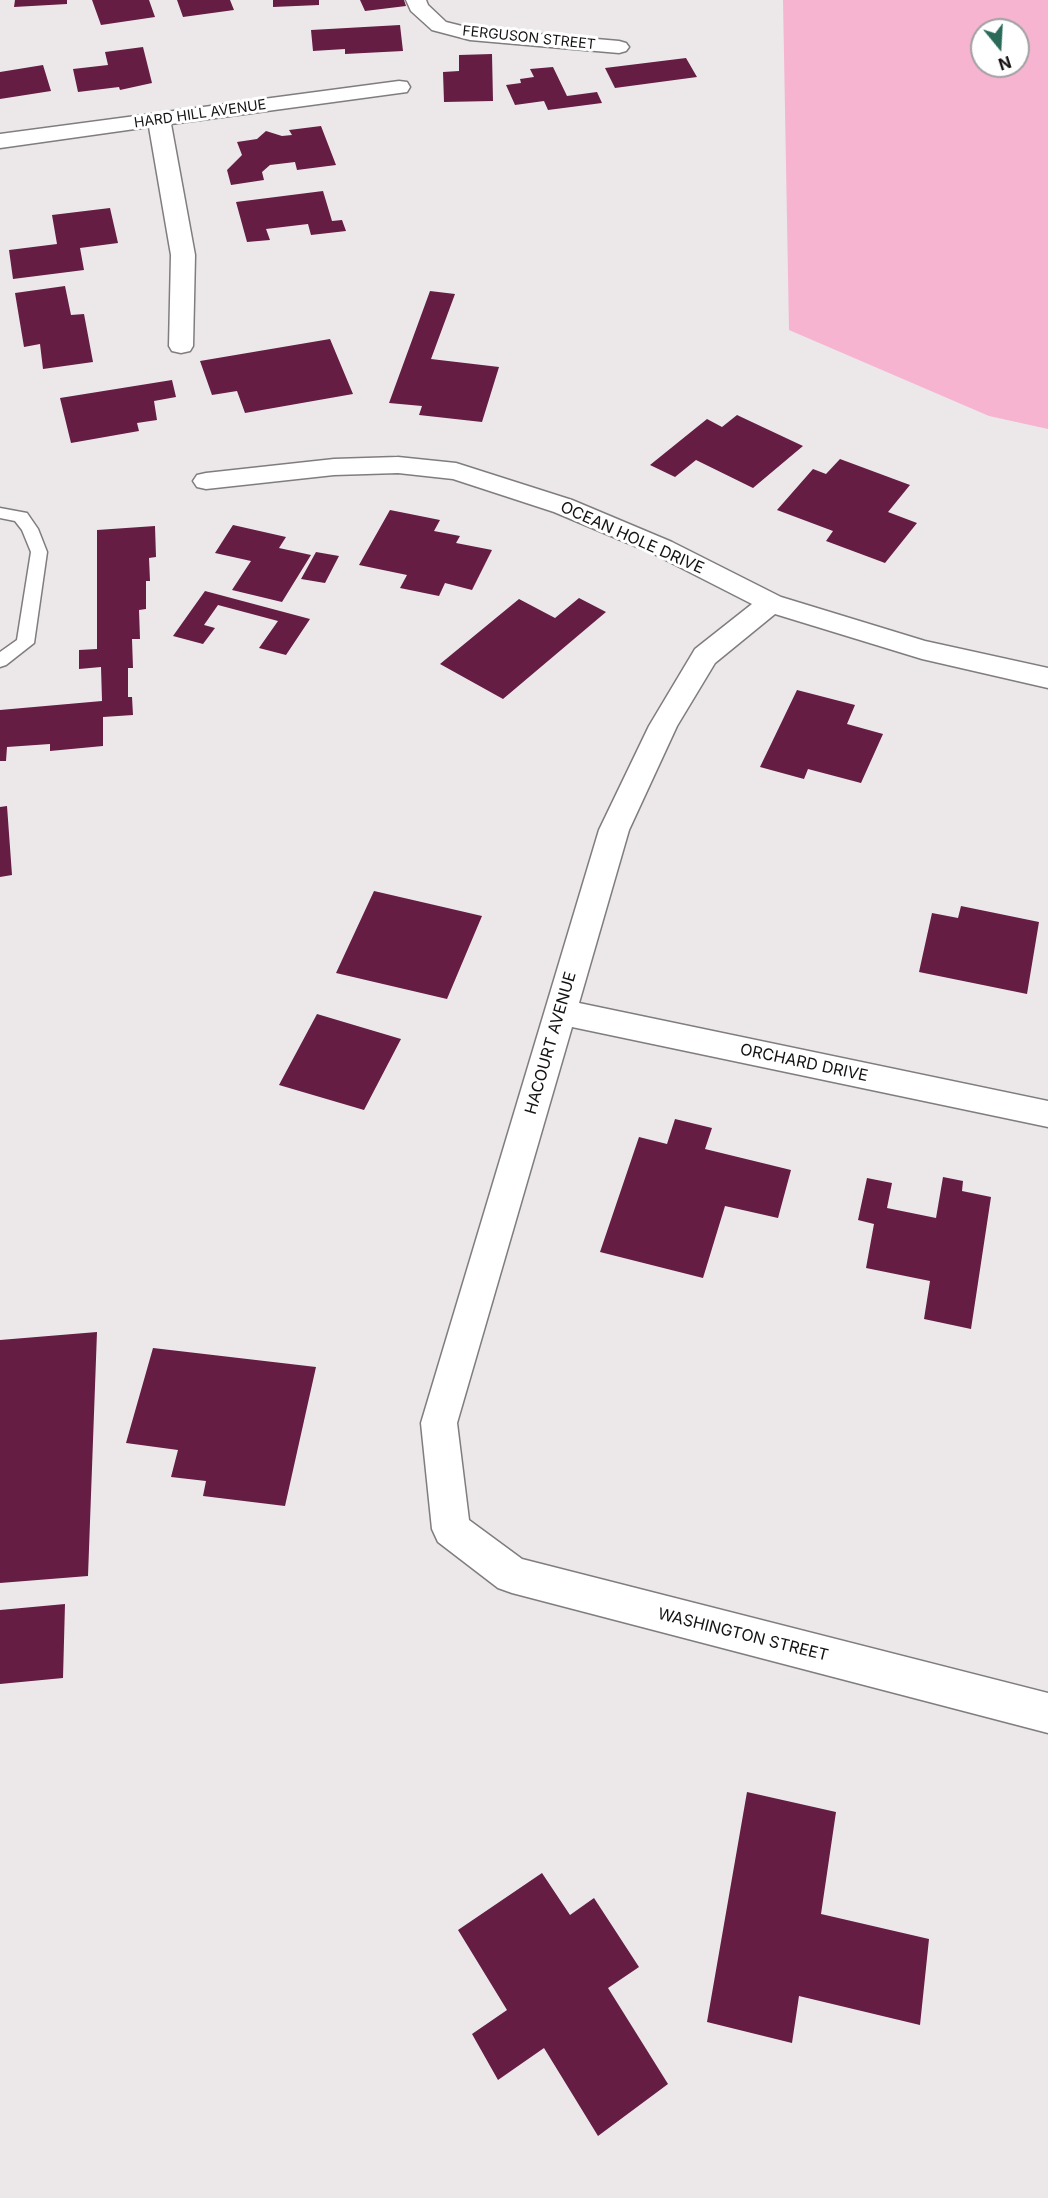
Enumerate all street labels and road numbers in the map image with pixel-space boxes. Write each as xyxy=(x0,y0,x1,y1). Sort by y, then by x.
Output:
street label: FERGUSON STREET xyxy=(462,23,596,53)
street label: HARD HILL AVENUE xyxy=(133,96,267,132)
street label: OCEAN HOLE DRIVE xyxy=(557,498,707,578)
street label: HACOURT AVENUE xyxy=(521,969,581,1117)
street label: ORCHARD DRIVE xyxy=(738,1040,870,1086)
street label: WASHINGTON STREET xyxy=(656,1605,830,1665)

